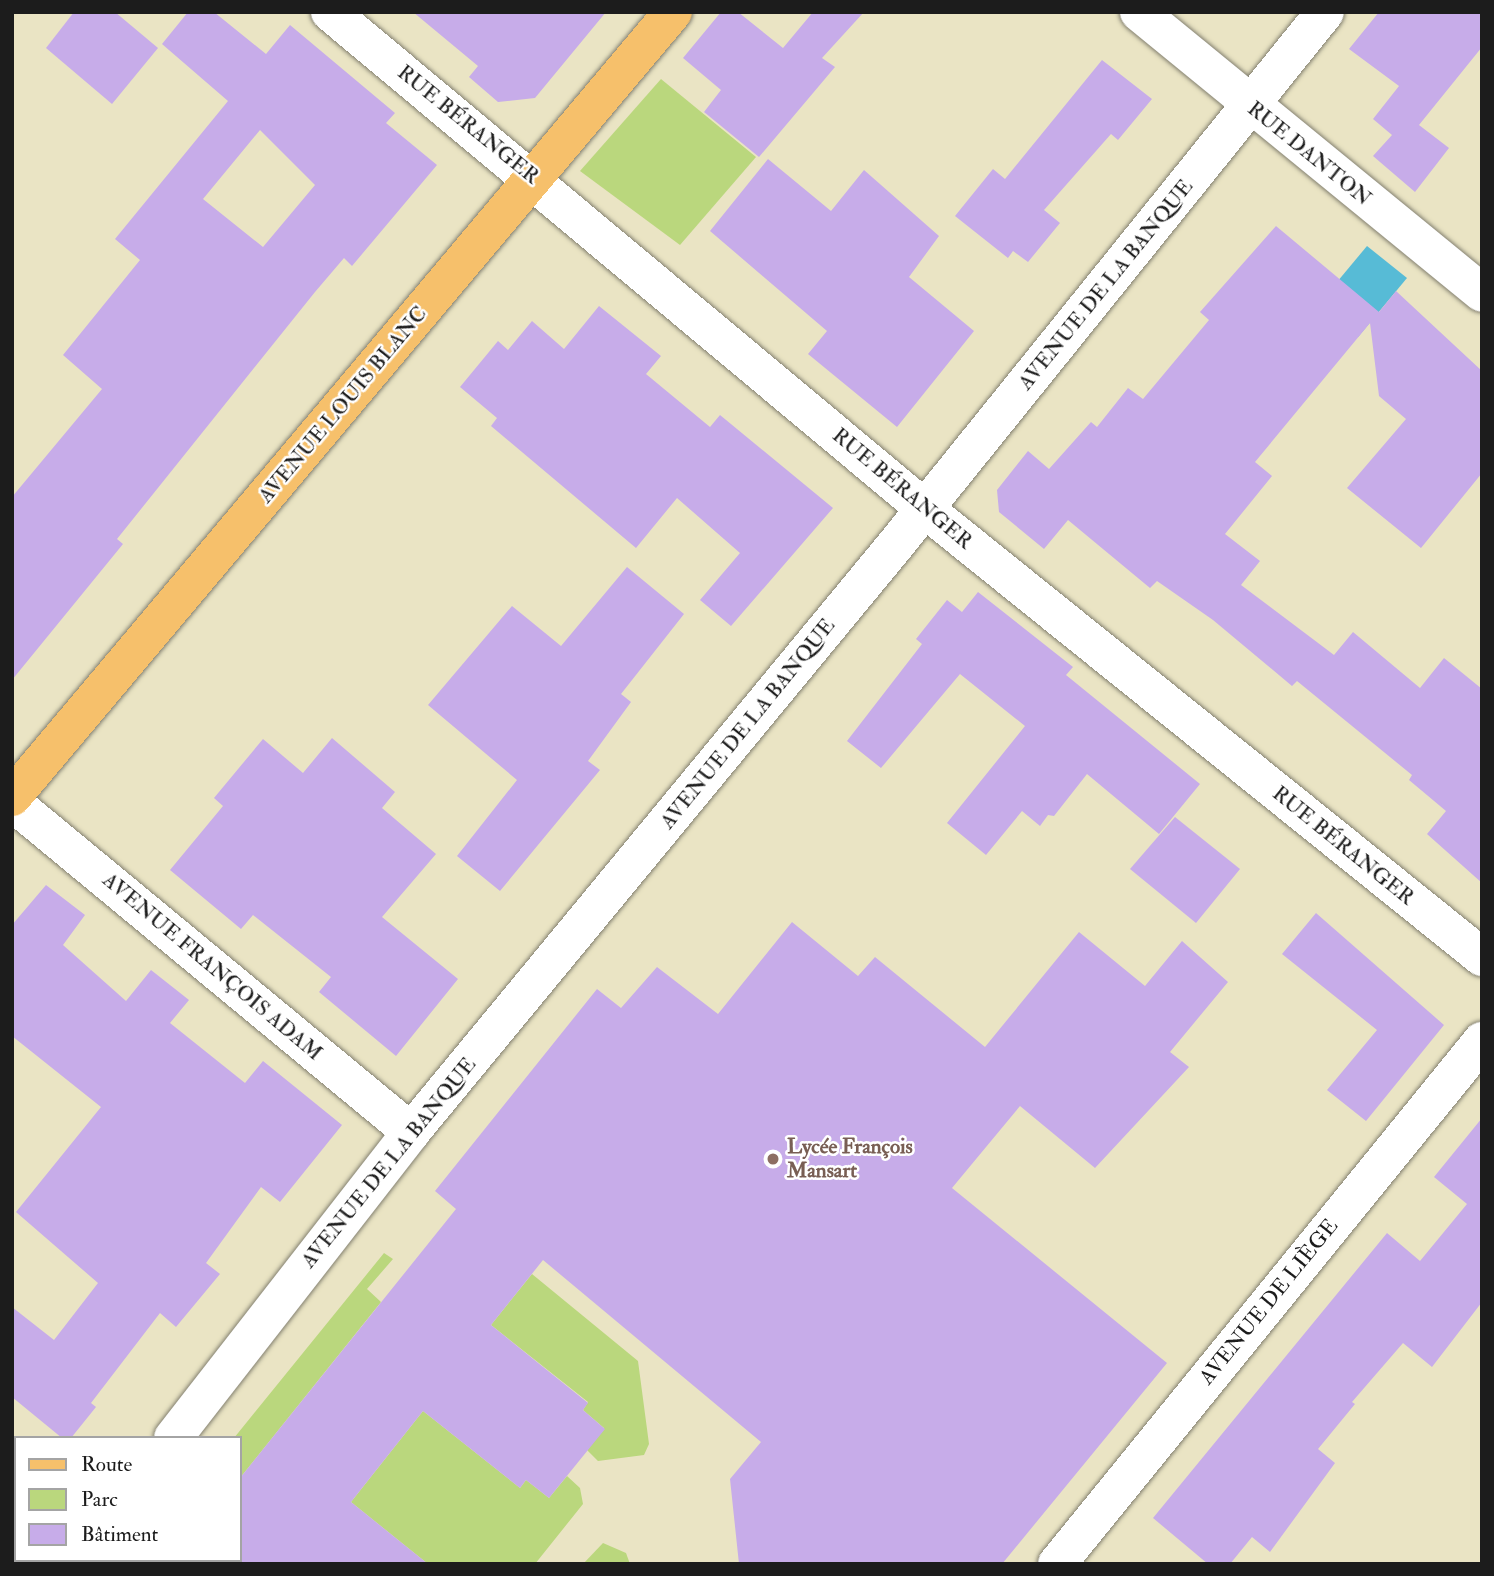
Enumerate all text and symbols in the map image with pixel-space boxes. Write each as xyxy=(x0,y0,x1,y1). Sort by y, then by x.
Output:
street label: RUE BÉRANGER xyxy=(392,60,544,190)
street label: RUE DANTON xyxy=(1242,96,1376,212)
street label: AVENUE DE LA BANQUE xyxy=(1013,175,1199,395)
street label: AVENUE LOUIS BLANC xyxy=(253,302,433,508)
street label: RUE BÉRANGER xyxy=(827,423,977,555)
street label: AVENUE DE LA BANQUE xyxy=(655,614,841,834)
street label: RUE BÉRANGER xyxy=(1267,781,1419,911)
street label: AVENUE FRANÇOIS ADAM xyxy=(97,868,327,1066)
street label: AVENUE DE LA BANQUE xyxy=(296,1053,482,1273)
place label: Lycée François Mansart xyxy=(787,1134,913,1184)
marker: Lycée François Mansart xyxy=(765,1151,781,1167)
street label: AVENUE DE LIÈGE xyxy=(1194,1214,1344,1390)
legend xyxy=(14,1436,242,1562)
text: Route xyxy=(81,1451,132,1478)
text: Parc xyxy=(81,1486,118,1513)
text: Bâtiment xyxy=(81,1521,158,1548)

